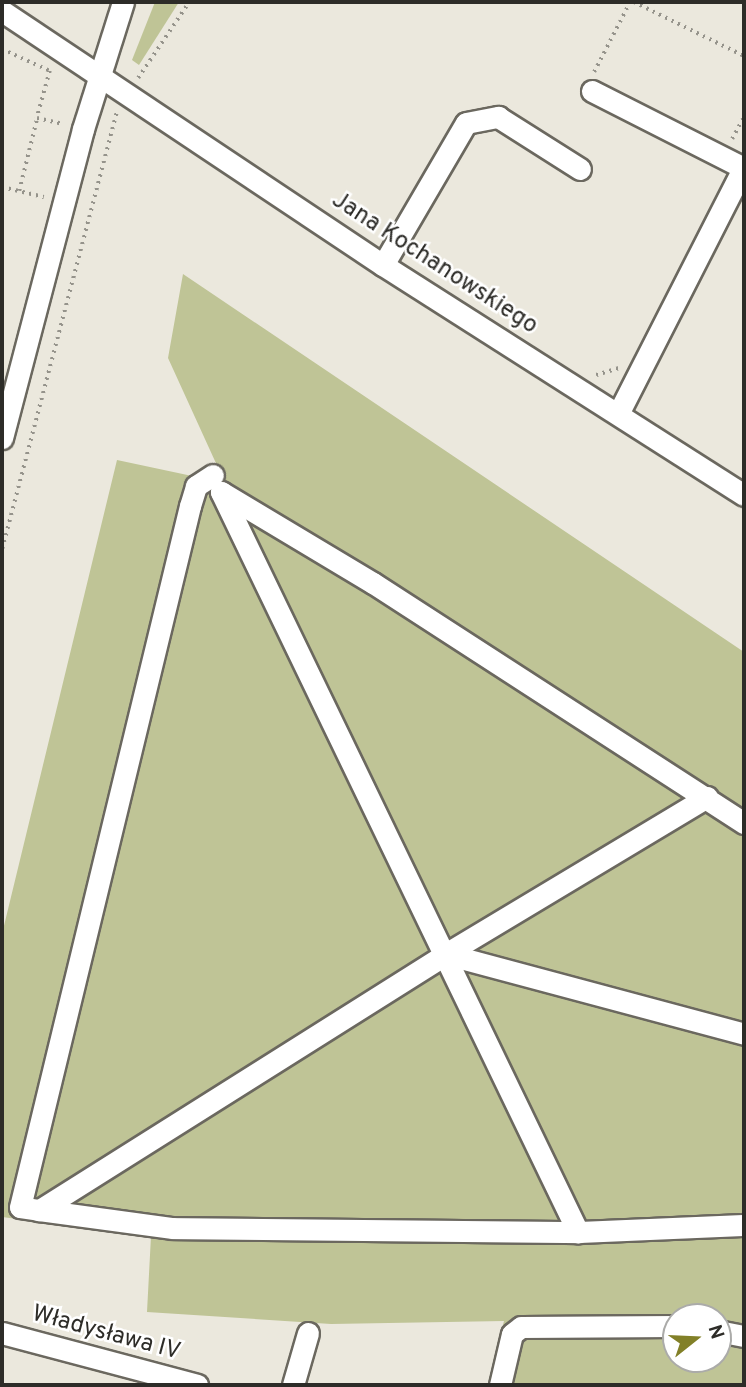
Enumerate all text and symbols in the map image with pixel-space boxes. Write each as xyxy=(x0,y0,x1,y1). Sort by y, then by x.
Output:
street label: Jana Kochanowskiego xyxy=(326,187,542,341)
street label: Władysława IV xyxy=(29,1300,183,1368)
north arrow xyxy=(662,1303,732,1373)
text: N xyxy=(702,1322,729,1342)

